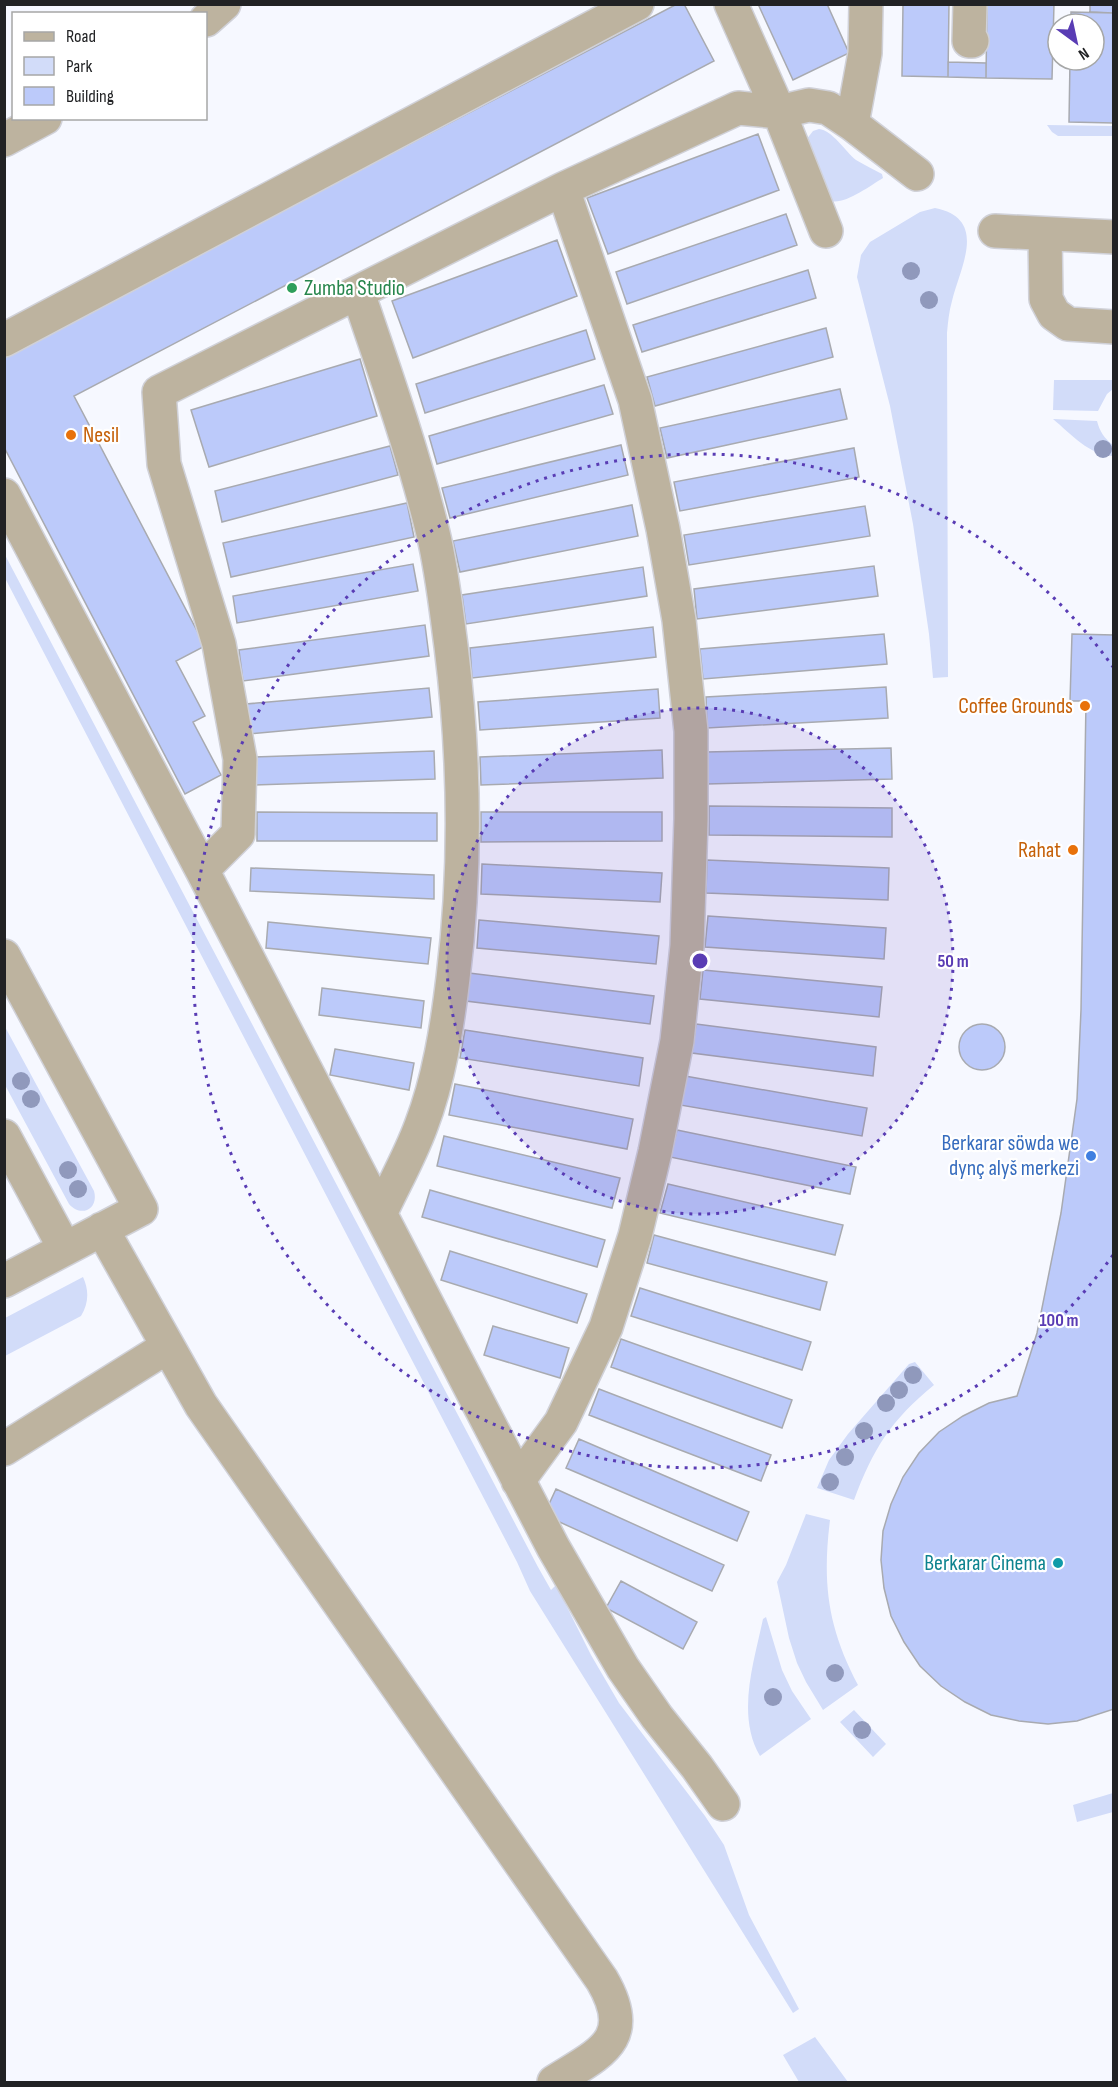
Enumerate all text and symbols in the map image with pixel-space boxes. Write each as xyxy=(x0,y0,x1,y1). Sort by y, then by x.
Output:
legend xyxy=(12,12,207,120)
north arrow xyxy=(1046,12,1106,72)
text: Road xyxy=(66,26,96,47)
text: N xyxy=(1075,43,1092,64)
text: Park xyxy=(66,56,92,77)
text: Building xyxy=(66,86,114,107)
place label: Zumba Studio xyxy=(304,275,405,302)
marker: Zumba Studio xyxy=(285,281,299,295)
place label: Nesil xyxy=(83,422,119,449)
marker: Nesil xyxy=(64,428,78,442)
place label: Coffee Grounds xyxy=(958,693,1073,720)
marker: Coffee Grounds xyxy=(1078,699,1092,713)
place label: Rahat xyxy=(1018,837,1061,864)
marker: Rahat xyxy=(1066,843,1080,857)
centre of rings xyxy=(690,951,710,971)
text: 50 m xyxy=(937,951,969,972)
place label: Berkarar söwda we dynç alyš merkezi xyxy=(941,1130,1079,1182)
marker: Berkarar söwda we dynç alyš merkezi xyxy=(1084,1149,1098,1163)
text: 100 m xyxy=(1040,1310,1079,1331)
place label: Berkarar Cinema xyxy=(924,1550,1046,1577)
marker: Berkarar Cinema xyxy=(1051,1556,1065,1570)

